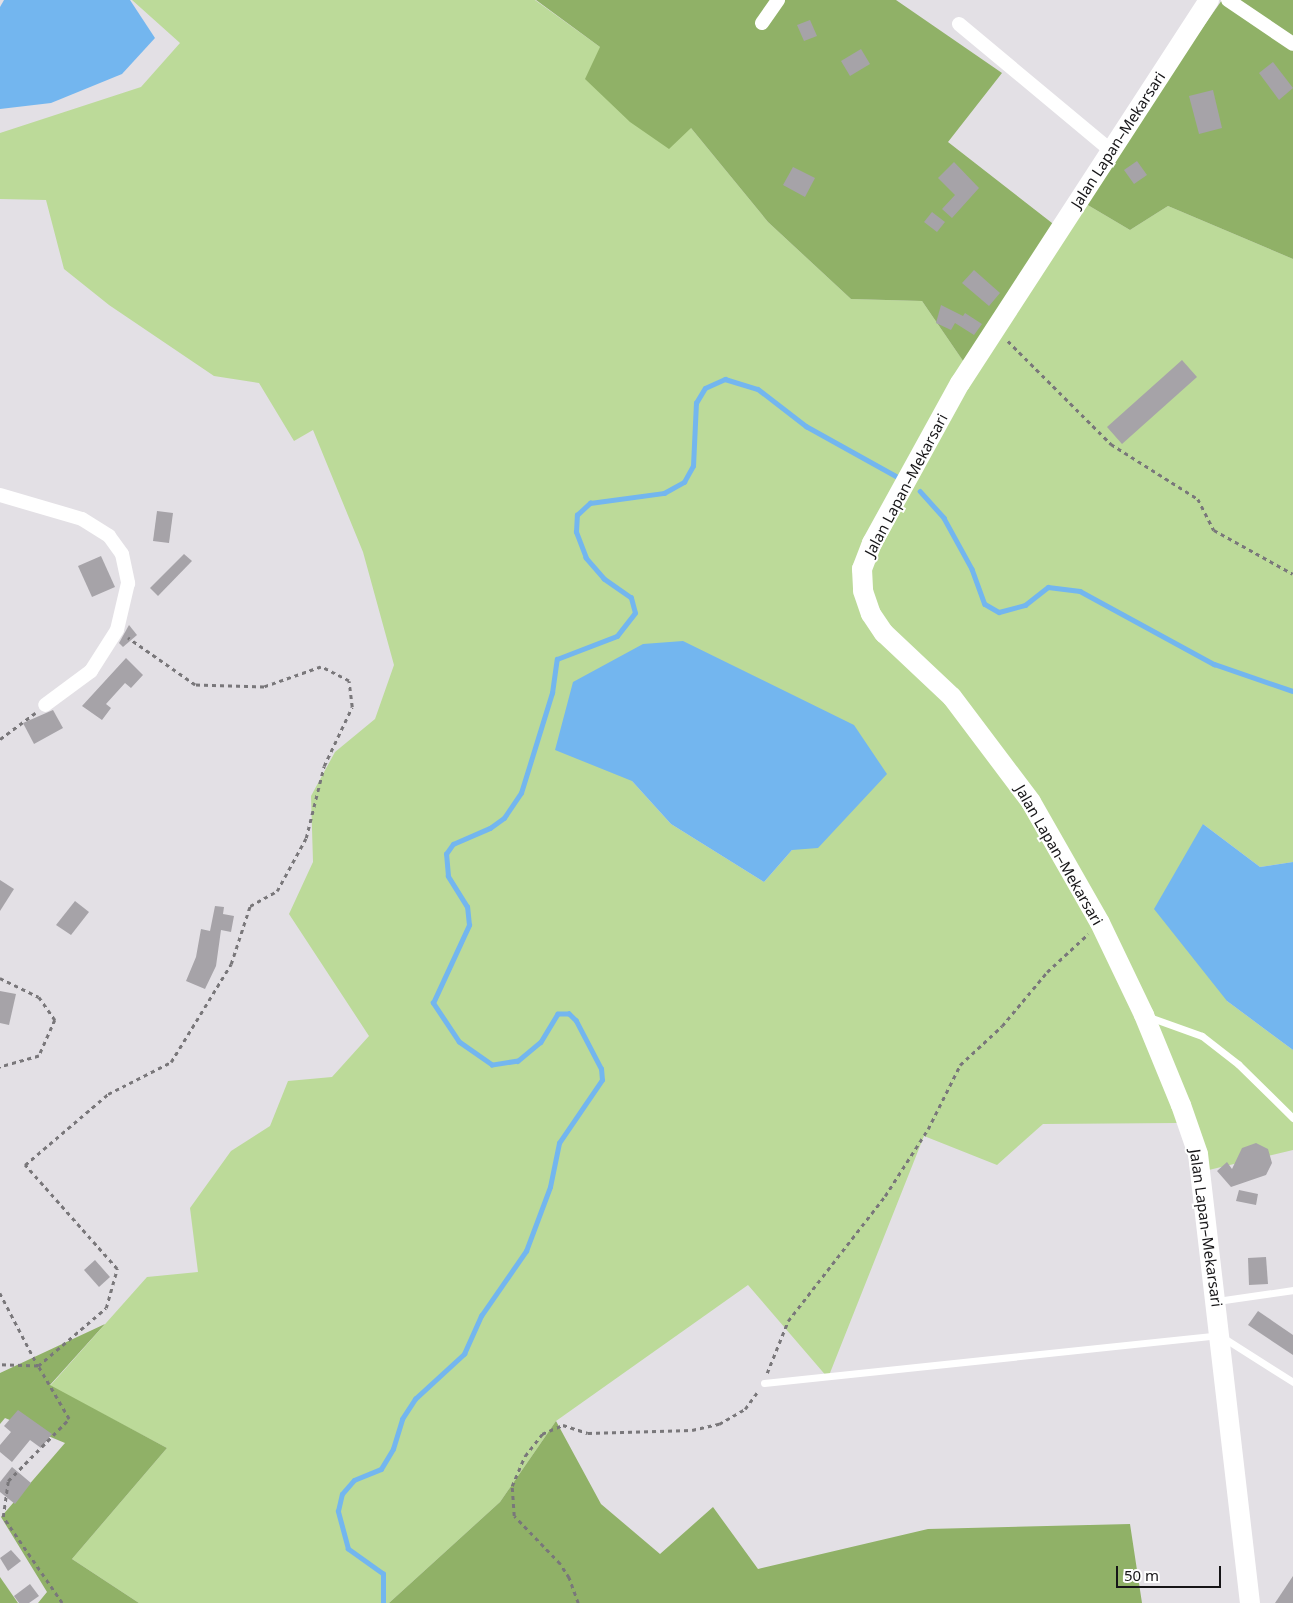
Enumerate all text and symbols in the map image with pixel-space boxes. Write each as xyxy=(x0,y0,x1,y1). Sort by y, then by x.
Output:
street label: Jalan Lapan–Mekarsari xyxy=(1067,68,1169,212)
street label: Jalan Lapan–Mekarsari xyxy=(861,411,951,559)
street label: Jalan Lapan–Mekarsari xyxy=(1011,782,1107,928)
street label: Jalan Lapan–Mekarsari xyxy=(1186,1148,1226,1308)
scale bar xyxy=(1118,1556,1223,1588)
text: 50 m xyxy=(1124,1565,1159,1585)

